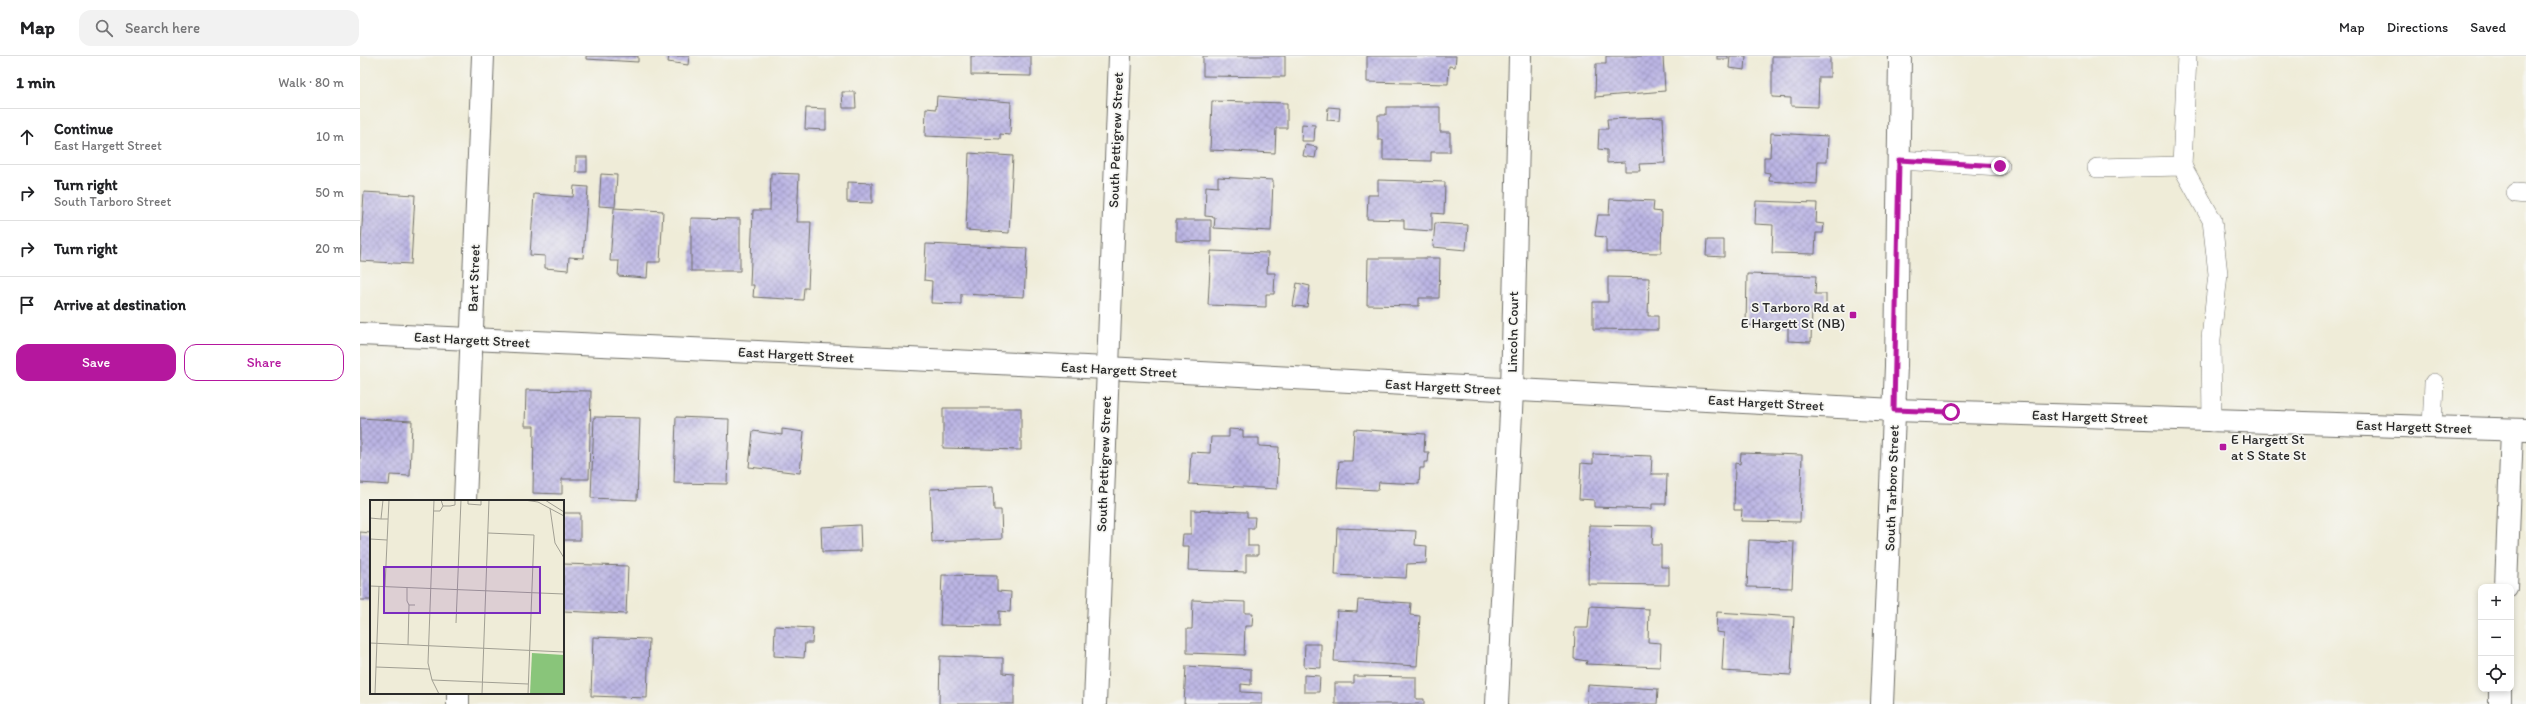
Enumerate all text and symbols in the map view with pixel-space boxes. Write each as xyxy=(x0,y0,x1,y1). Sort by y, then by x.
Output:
search box xyxy=(79,10,359,46)
text: Map xyxy=(20,16,55,39)
icon: search xyxy=(93,17,115,39)
text: Search here xyxy=(125,19,200,37)
text: Map xyxy=(2339,19,2365,36)
text: Directions xyxy=(2387,19,2448,36)
text: Saved xyxy=(2470,19,2506,36)
text: 1 min xyxy=(16,72,55,92)
street label: South Pettigrew Street xyxy=(1105,72,1127,208)
text: Walk · 80 m xyxy=(278,75,344,90)
text: Continue xyxy=(54,120,113,138)
icon: ahead xyxy=(16,126,38,148)
text: 10 m xyxy=(316,129,344,144)
text: East Hargett Street xyxy=(54,138,162,153)
route end xyxy=(1991,157,2009,175)
text: Turn right xyxy=(54,176,118,194)
icon: right xyxy=(16,182,38,204)
text: 50 m xyxy=(315,185,344,200)
text: South Tarboro Street xyxy=(54,194,171,209)
icon: right xyxy=(16,238,38,260)
text: Turn right xyxy=(54,240,118,258)
text: 20 m xyxy=(315,241,344,256)
street label: Bart Street xyxy=(464,244,484,312)
street label: Lincoln Court xyxy=(1504,291,1522,373)
icon: arrive xyxy=(16,294,38,316)
text: Arrive at destination xyxy=(54,296,186,314)
place label: S Tarboro Rd at E Hargett St (NB) xyxy=(1741,299,1845,332)
marker: S Tarboro Rd at E Hargett St (NB) xyxy=(1848,310,1858,320)
street label: East Hargett Street xyxy=(414,328,530,352)
street label: East Hargett Street xyxy=(738,343,854,367)
button: Save xyxy=(16,344,176,381)
button: Share xyxy=(184,344,344,381)
street label: East Hargett Street xyxy=(1061,358,1177,382)
street label: East Hargett Street xyxy=(1385,375,1501,399)
street label: East Hargett Street xyxy=(1708,391,1824,415)
street label: South Pettigrew Street xyxy=(1093,396,1115,532)
route start xyxy=(1942,403,1960,421)
street label: East Hargett Street xyxy=(2032,406,2148,428)
street label: East Hargett Street xyxy=(2356,416,2472,438)
street label: South Tarboro Street xyxy=(1881,425,1903,551)
place label: E Hargett St at S State St xyxy=(2231,431,2306,464)
marker: E Hargett St at S State St xyxy=(2218,442,2228,452)
inset map xyxy=(370,500,564,694)
map controls xyxy=(2478,584,2514,692)
button: + xyxy=(2478,584,2514,620)
button: − xyxy=(2478,620,2514,656)
button: locate xyxy=(2478,656,2514,692)

